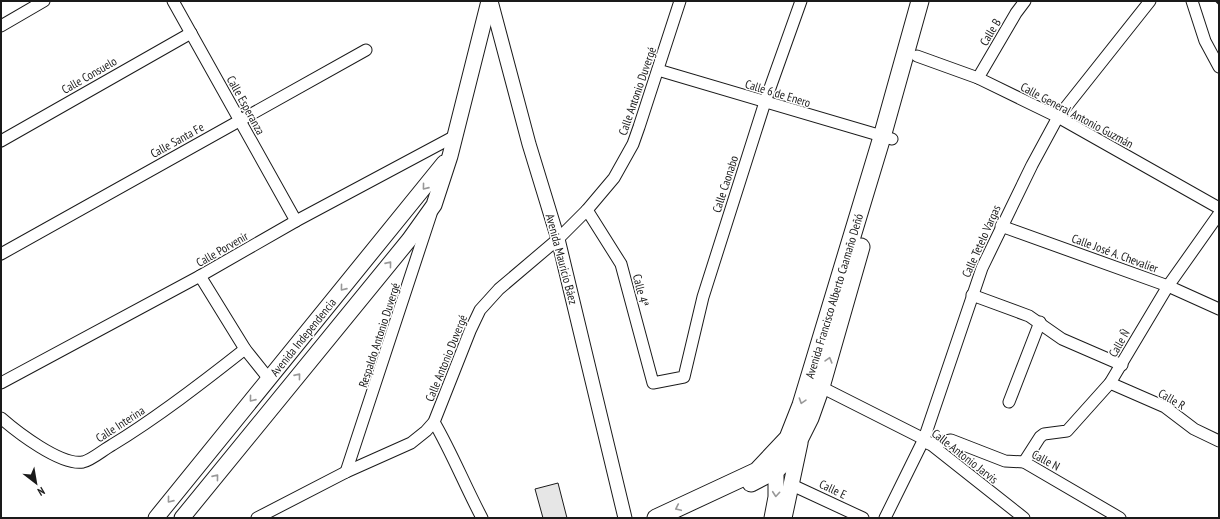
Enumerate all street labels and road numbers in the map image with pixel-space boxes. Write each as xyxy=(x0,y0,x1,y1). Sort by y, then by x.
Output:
street label: Calle B xyxy=(976,15,1004,48)
street label: Calle Antonio Duvergé xyxy=(615,45,659,137)
street label: Calle Consuelo xyxy=(59,53,119,97)
street label: Calle Esperanza xyxy=(224,73,268,137)
street label: Calle 6 de Enero xyxy=(743,76,813,110)
street label: Calle General Antonio Guzmán xyxy=(1018,79,1136,151)
street label: Calle Santa Fe xyxy=(148,119,206,161)
street label: Calle Caonabo xyxy=(709,154,741,214)
street label: Calle Tetelo Vargas xyxy=(958,203,1004,279)
street label: Avenida Mauricio Báez xyxy=(543,212,581,306)
street label: Avenida Francisco Alberto Caamaño Deñó xyxy=(802,212,866,380)
street label: Calle Porvenir xyxy=(193,228,251,270)
street label: Calle José A. Chevalier xyxy=(1070,230,1161,276)
street label: Calle 4ª xyxy=(630,272,652,308)
street label: Respaldo Antonio Duvergé xyxy=(355,281,403,389)
street label: Avenida Independencia xyxy=(267,295,339,379)
street label: Calle Antonio Duvergé xyxy=(422,312,470,404)
street label: Calle Ñ xyxy=(1105,326,1133,360)
street label: Calle R xyxy=(1156,385,1189,413)
street label: Calle Interina xyxy=(93,403,147,445)
street label: Calle Antonio Jarvis xyxy=(929,425,1001,487)
street label: Calle N xyxy=(1029,446,1063,474)
street label: Calle E xyxy=(817,476,849,502)

